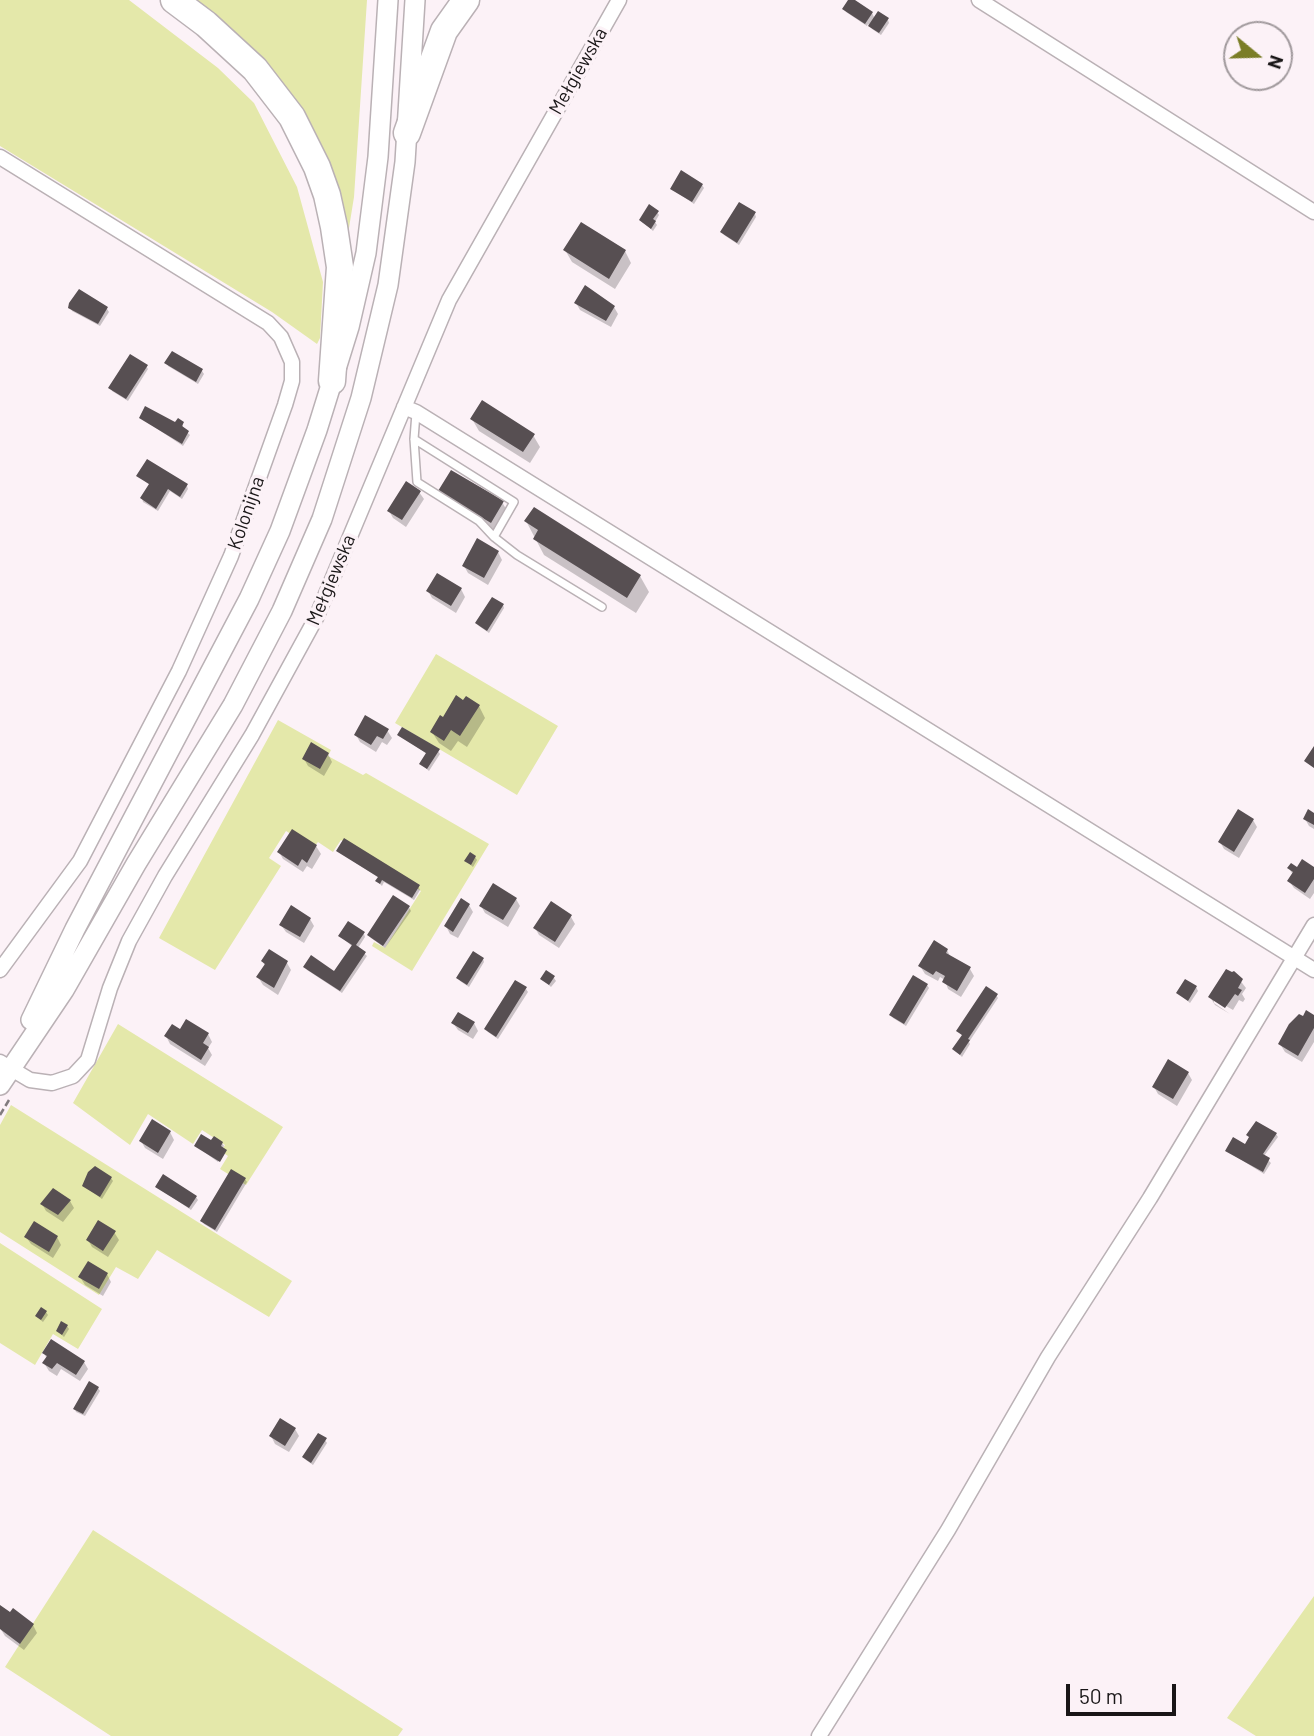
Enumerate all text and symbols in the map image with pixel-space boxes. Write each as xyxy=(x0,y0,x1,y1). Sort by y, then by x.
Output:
north arrow xyxy=(1223,21,1293,91)
street label: Mełgiewska xyxy=(544,24,612,118)
text: N xyxy=(1264,53,1289,72)
street label: Kolonijna xyxy=(223,473,269,553)
street label: Mełgiewska xyxy=(302,531,360,629)
scale bar xyxy=(1069,1670,1179,1714)
text: 50 m xyxy=(1079,1683,1123,1708)

